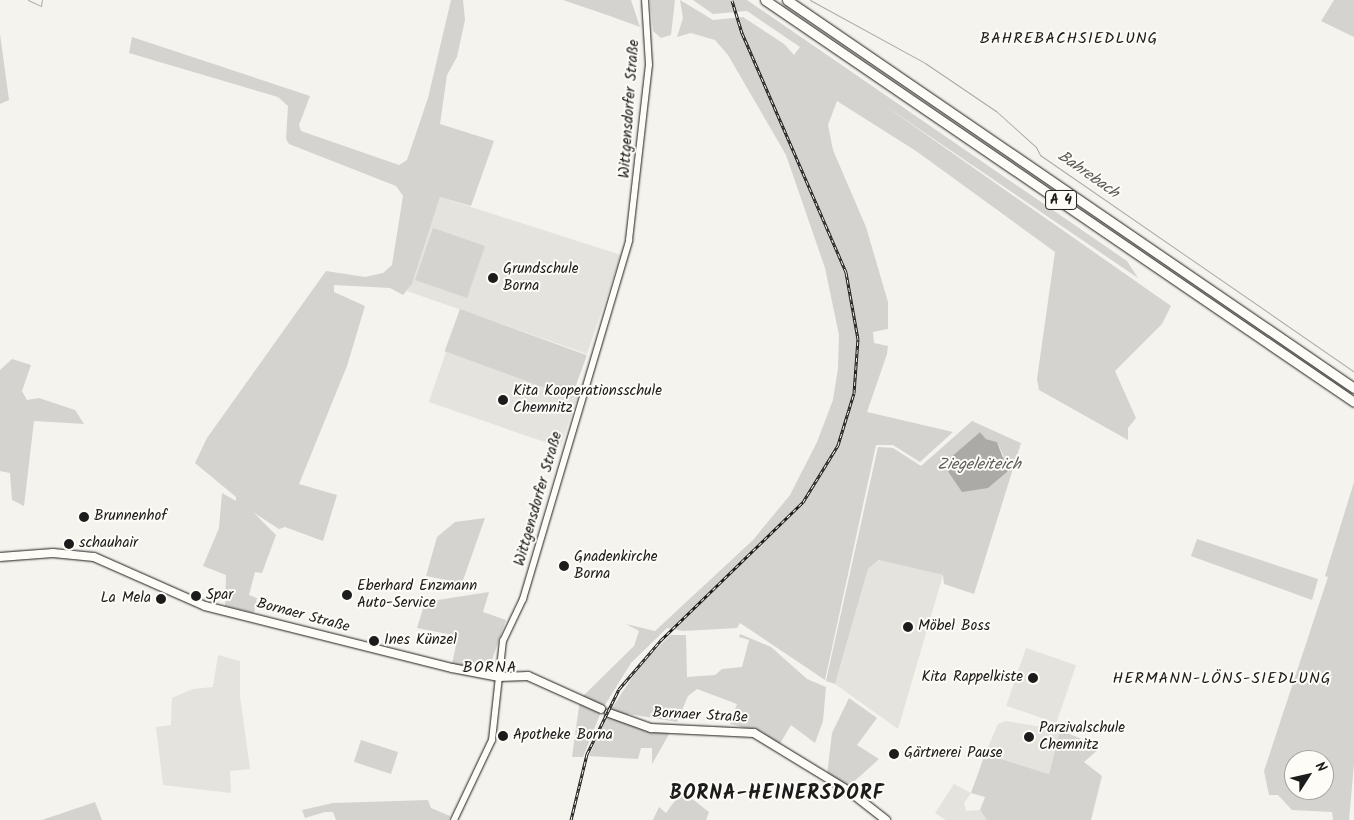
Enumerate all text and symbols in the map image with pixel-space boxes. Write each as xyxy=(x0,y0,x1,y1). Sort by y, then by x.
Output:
district label: BAHREBACHSIEDLUNG xyxy=(978,29,1160,49)
street label: Wittgensdorfer Straße xyxy=(616,39,644,179)
water label: Bahrebach xyxy=(1054,147,1122,203)
road number: A 4 xyxy=(1045,188,1077,212)
place label: Grundschule Borna xyxy=(503,260,579,295)
marker: Grundschule Borna xyxy=(487,272,499,284)
place label: Kita Kooperationsschule Chemnitz xyxy=(513,382,662,417)
marker: Kita Kooperationsschule Chemnitz xyxy=(497,394,509,406)
street label: Wittgensdorfer Straße xyxy=(511,430,567,568)
water label: Ziegeleiteich xyxy=(937,455,1021,475)
place label: Brunnenhof xyxy=(94,508,167,526)
marker: Brunnenhof xyxy=(78,511,90,523)
place label: schauhair xyxy=(79,535,138,553)
marker: schauhair xyxy=(63,538,75,550)
place label: Gnadenkirche Borna xyxy=(574,548,657,583)
marker: Gnadenkirche Borna xyxy=(558,560,570,572)
place label: Eberhard Enzmann Auto-Service xyxy=(357,577,477,612)
place label: Spar xyxy=(206,587,233,605)
marker: Eberhard Enzmann Auto-Service xyxy=(341,589,353,601)
place label: La Mela xyxy=(100,590,151,608)
marker: Spar xyxy=(190,590,202,602)
marker: La Mela xyxy=(155,593,167,605)
street label: Bornaer Straße xyxy=(255,595,351,637)
place label: Möbel Boss xyxy=(918,618,990,636)
marker: Möbel Boss xyxy=(902,621,914,633)
place label: Ines Künzel xyxy=(384,632,457,650)
marker: Ines Künzel xyxy=(368,635,380,647)
district label: BORNA xyxy=(462,658,518,678)
place label: Kita Rappelkiste xyxy=(922,669,1023,687)
district label: HERMANN-LÖNS-SIEDLUNG xyxy=(1110,669,1334,689)
marker: Kita Rappelkiste xyxy=(1027,672,1039,684)
street label: Bornaer Straße xyxy=(652,705,748,727)
place label: Parzivalschule Chemnitz xyxy=(1039,719,1125,754)
place label: Apotheke Borna xyxy=(513,727,613,745)
marker: Apotheke Borna xyxy=(497,730,509,742)
marker: Parzivalschule Chemnitz xyxy=(1023,731,1035,743)
place label: Gärtnerei Pause xyxy=(904,745,1003,763)
marker: Gärtnerei Pause xyxy=(888,748,900,760)
north arrow xyxy=(1284,750,1334,800)
text: N xyxy=(1309,757,1332,777)
district label: BORNA-HEINERSDORF xyxy=(667,782,887,806)

